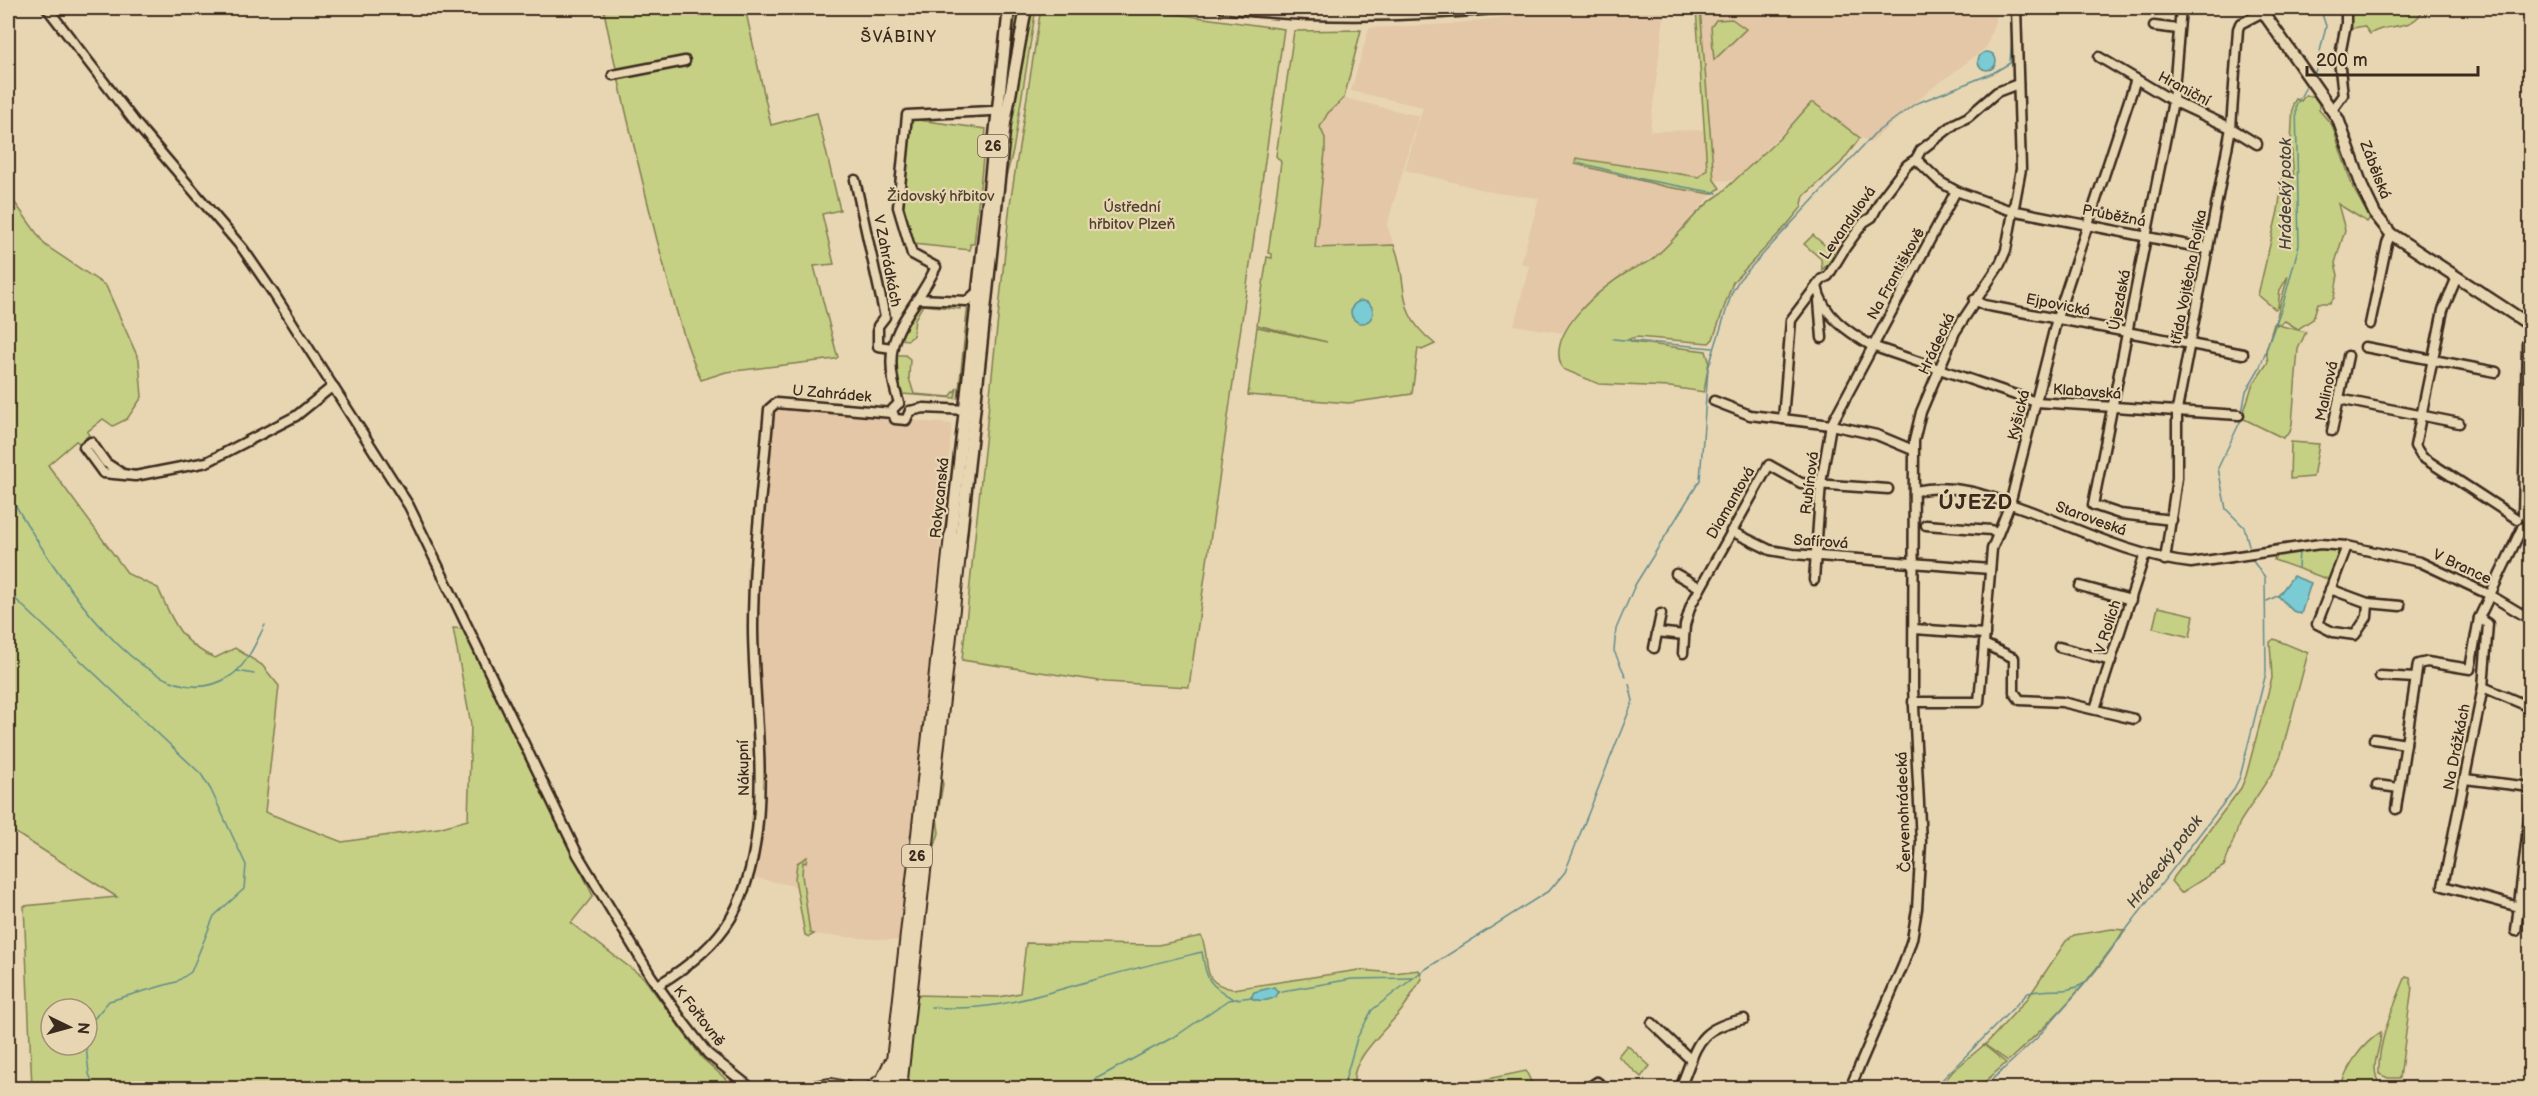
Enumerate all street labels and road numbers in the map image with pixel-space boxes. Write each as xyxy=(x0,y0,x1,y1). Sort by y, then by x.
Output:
street label: Hraniční xyxy=(2155,67,2214,111)
road number: 26 xyxy=(978,135,1008,157)
street label: Zábělská xyxy=(2355,137,2395,202)
street label: Levandulová xyxy=(1816,183,1880,263)
street label: Průběžná xyxy=(2081,201,2147,231)
street label: třída Vojtěcha Rojíka xyxy=(2167,208,2211,346)
street label: V Zahrádkách xyxy=(869,213,905,309)
street label: Na Františkově xyxy=(1863,225,1929,323)
street label: Újezdská xyxy=(2105,268,2135,332)
street label: Ejpovická xyxy=(2024,289,2092,321)
street label: Hrádecká xyxy=(1915,310,1959,378)
street label: Malinová xyxy=(2311,359,2343,423)
street label: Klabavská xyxy=(2052,380,2122,404)
street label: U Zahrádek xyxy=(792,381,873,407)
street label: Kyšická xyxy=(2004,388,2034,442)
street label: Rubínová xyxy=(1797,450,1823,516)
street label: Rokycanská xyxy=(926,457,954,539)
street label: Diamantová xyxy=(1703,463,1759,543)
street label: Staroveská xyxy=(2053,497,2129,541)
street label: Safírová xyxy=(1793,531,1849,553)
street label: V Brance xyxy=(2430,545,2494,589)
street label: V Rolích xyxy=(2090,598,2126,656)
street label: Na Drážkách xyxy=(2439,702,2475,792)
street label: Nákupní xyxy=(734,739,754,796)
street label: Červenohrádecká xyxy=(1892,751,1916,873)
road number: 26 xyxy=(902,845,932,867)
street label: K Fořtovně xyxy=(669,982,729,1050)

